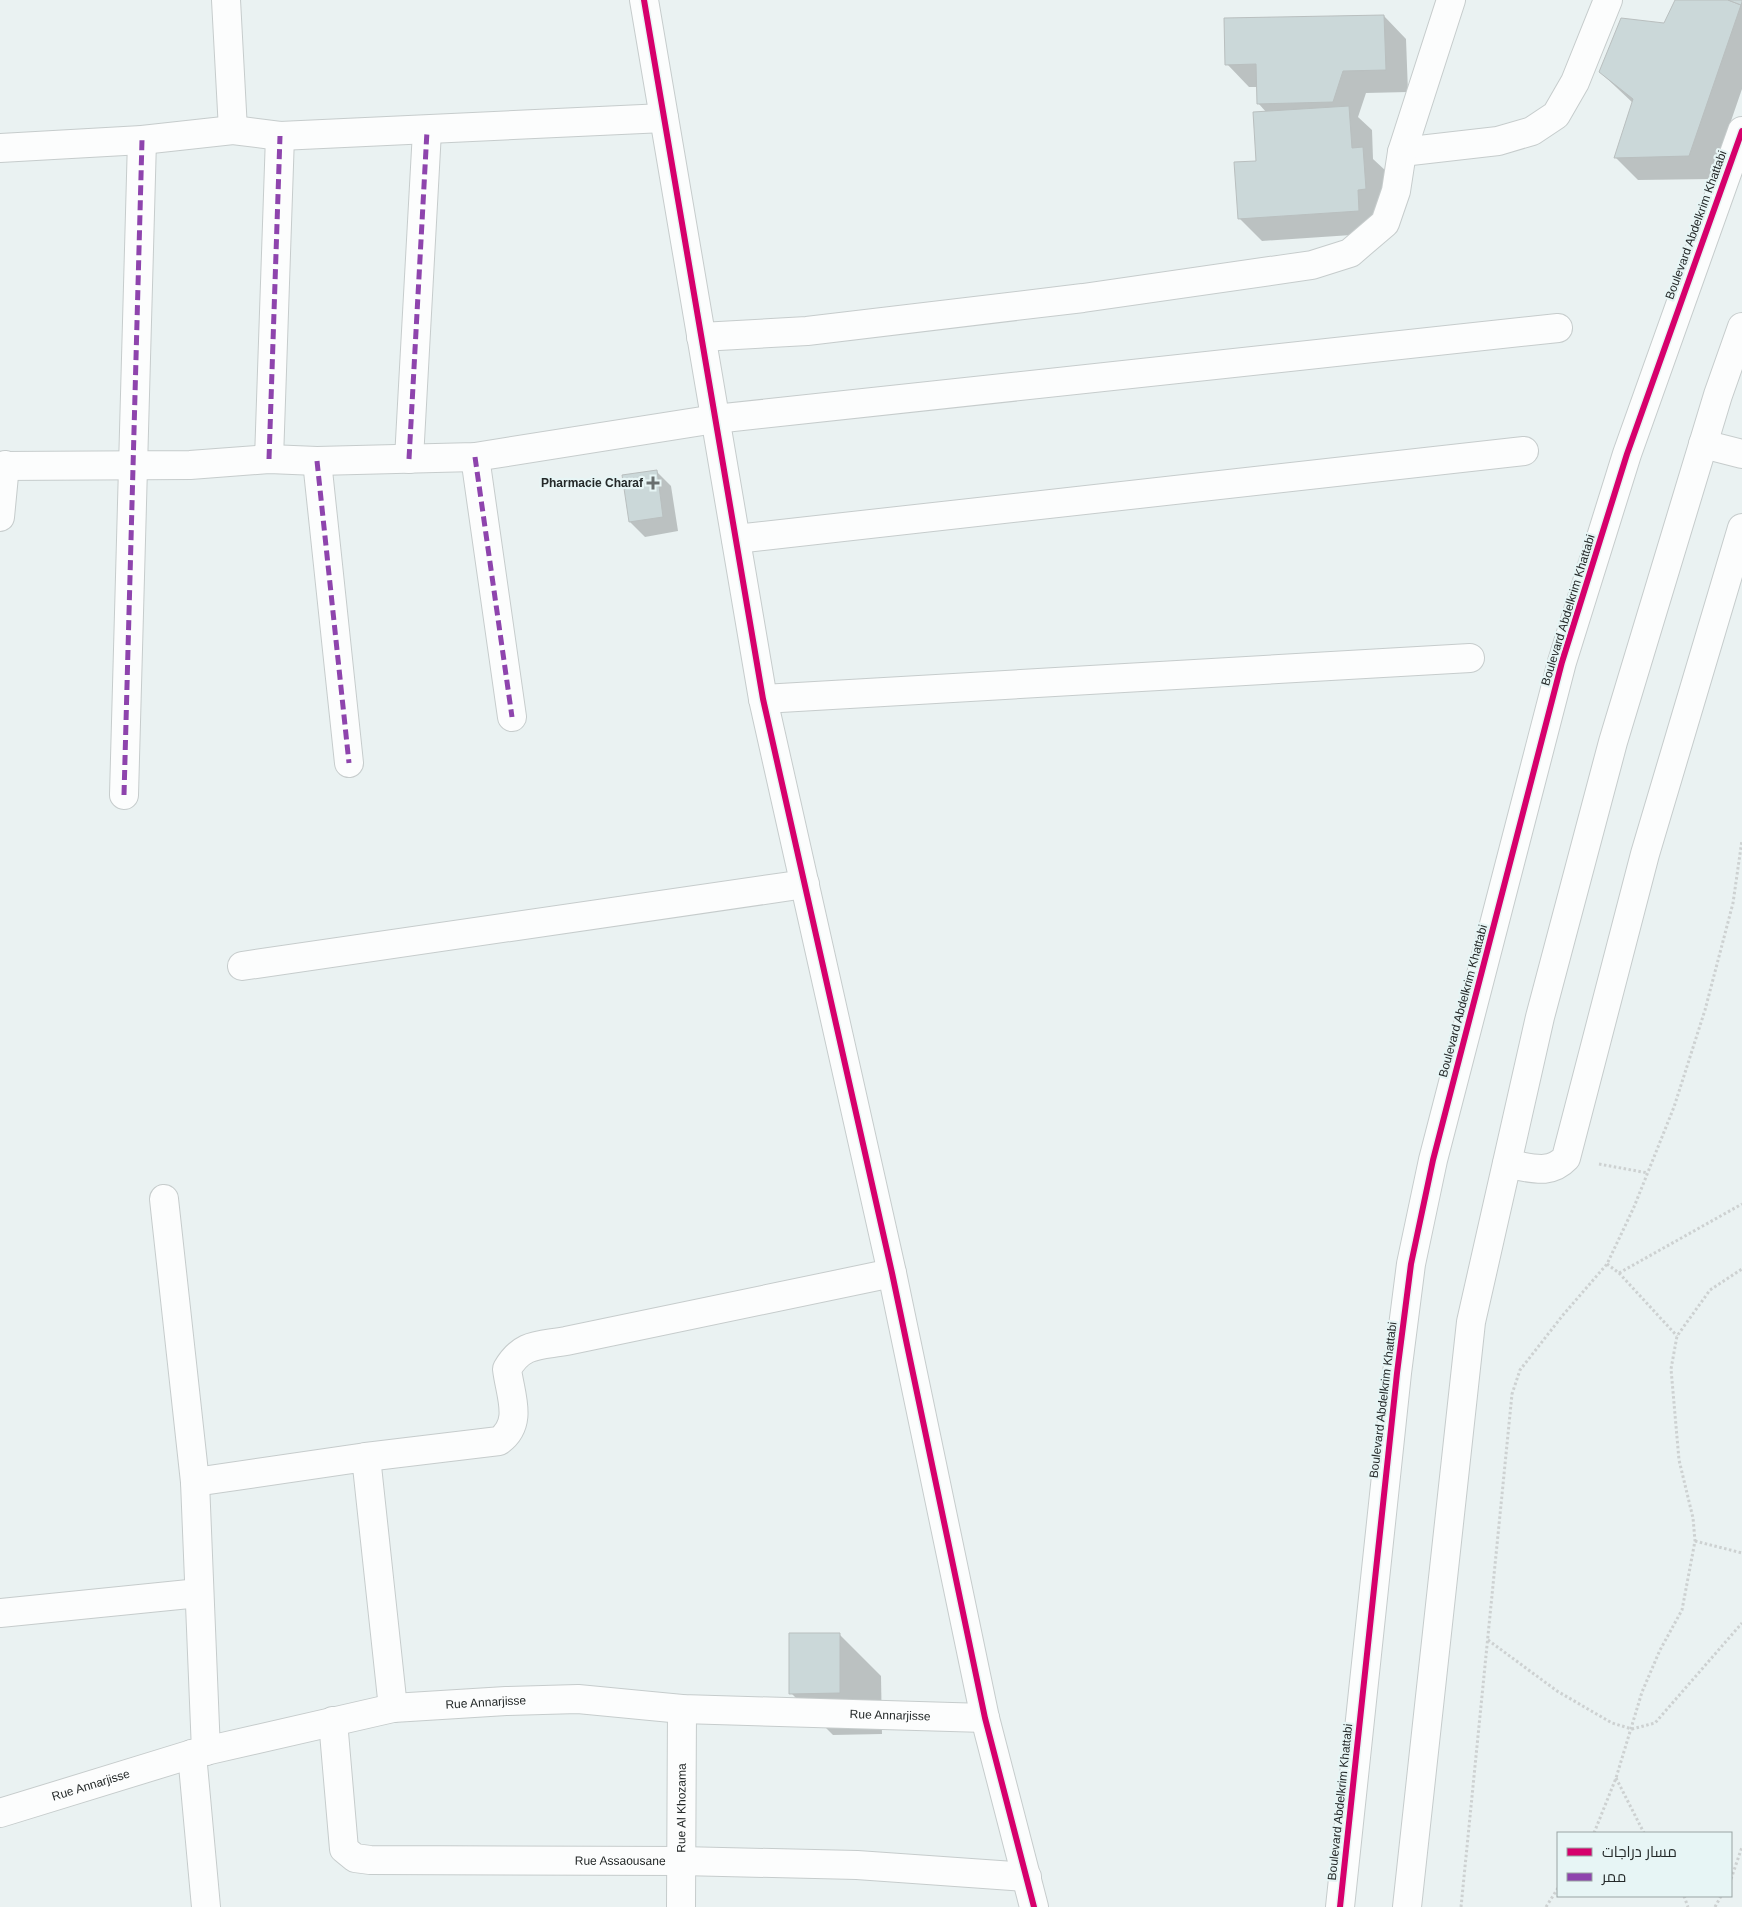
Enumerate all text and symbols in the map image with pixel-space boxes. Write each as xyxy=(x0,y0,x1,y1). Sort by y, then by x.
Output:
street label: Boulevard Abdelkrim Khattabi xyxy=(1662,149,1730,301)
place label: Pharmacie Charaf xyxy=(541,476,644,490)
marker: Pharmacie Charaf xyxy=(647,477,659,489)
street label: Boulevard Abdelkrim Khattabi xyxy=(1538,533,1598,687)
street label: Boulevard Abdelkrim Khattabi xyxy=(1436,923,1490,1079)
street label: Boulevard Abdelkrim Khattabi xyxy=(1366,1321,1400,1479)
street label: Rue Annarjisse xyxy=(445,1693,527,1712)
street label: Rue Annarjisse xyxy=(850,1707,931,1723)
street label: Boulevard Abdelkrim Khattabi xyxy=(1325,1723,1355,1881)
street label: Rue Al Khozama xyxy=(674,1763,689,1853)
street label: Rue Annarjisse xyxy=(50,1766,132,1804)
legend xyxy=(1557,1832,1732,1897)
text: مسار دراجات xyxy=(1602,1843,1677,1861)
street label: Rue Assaousane xyxy=(575,1854,666,1868)
text: ممر xyxy=(1601,1868,1626,1886)

